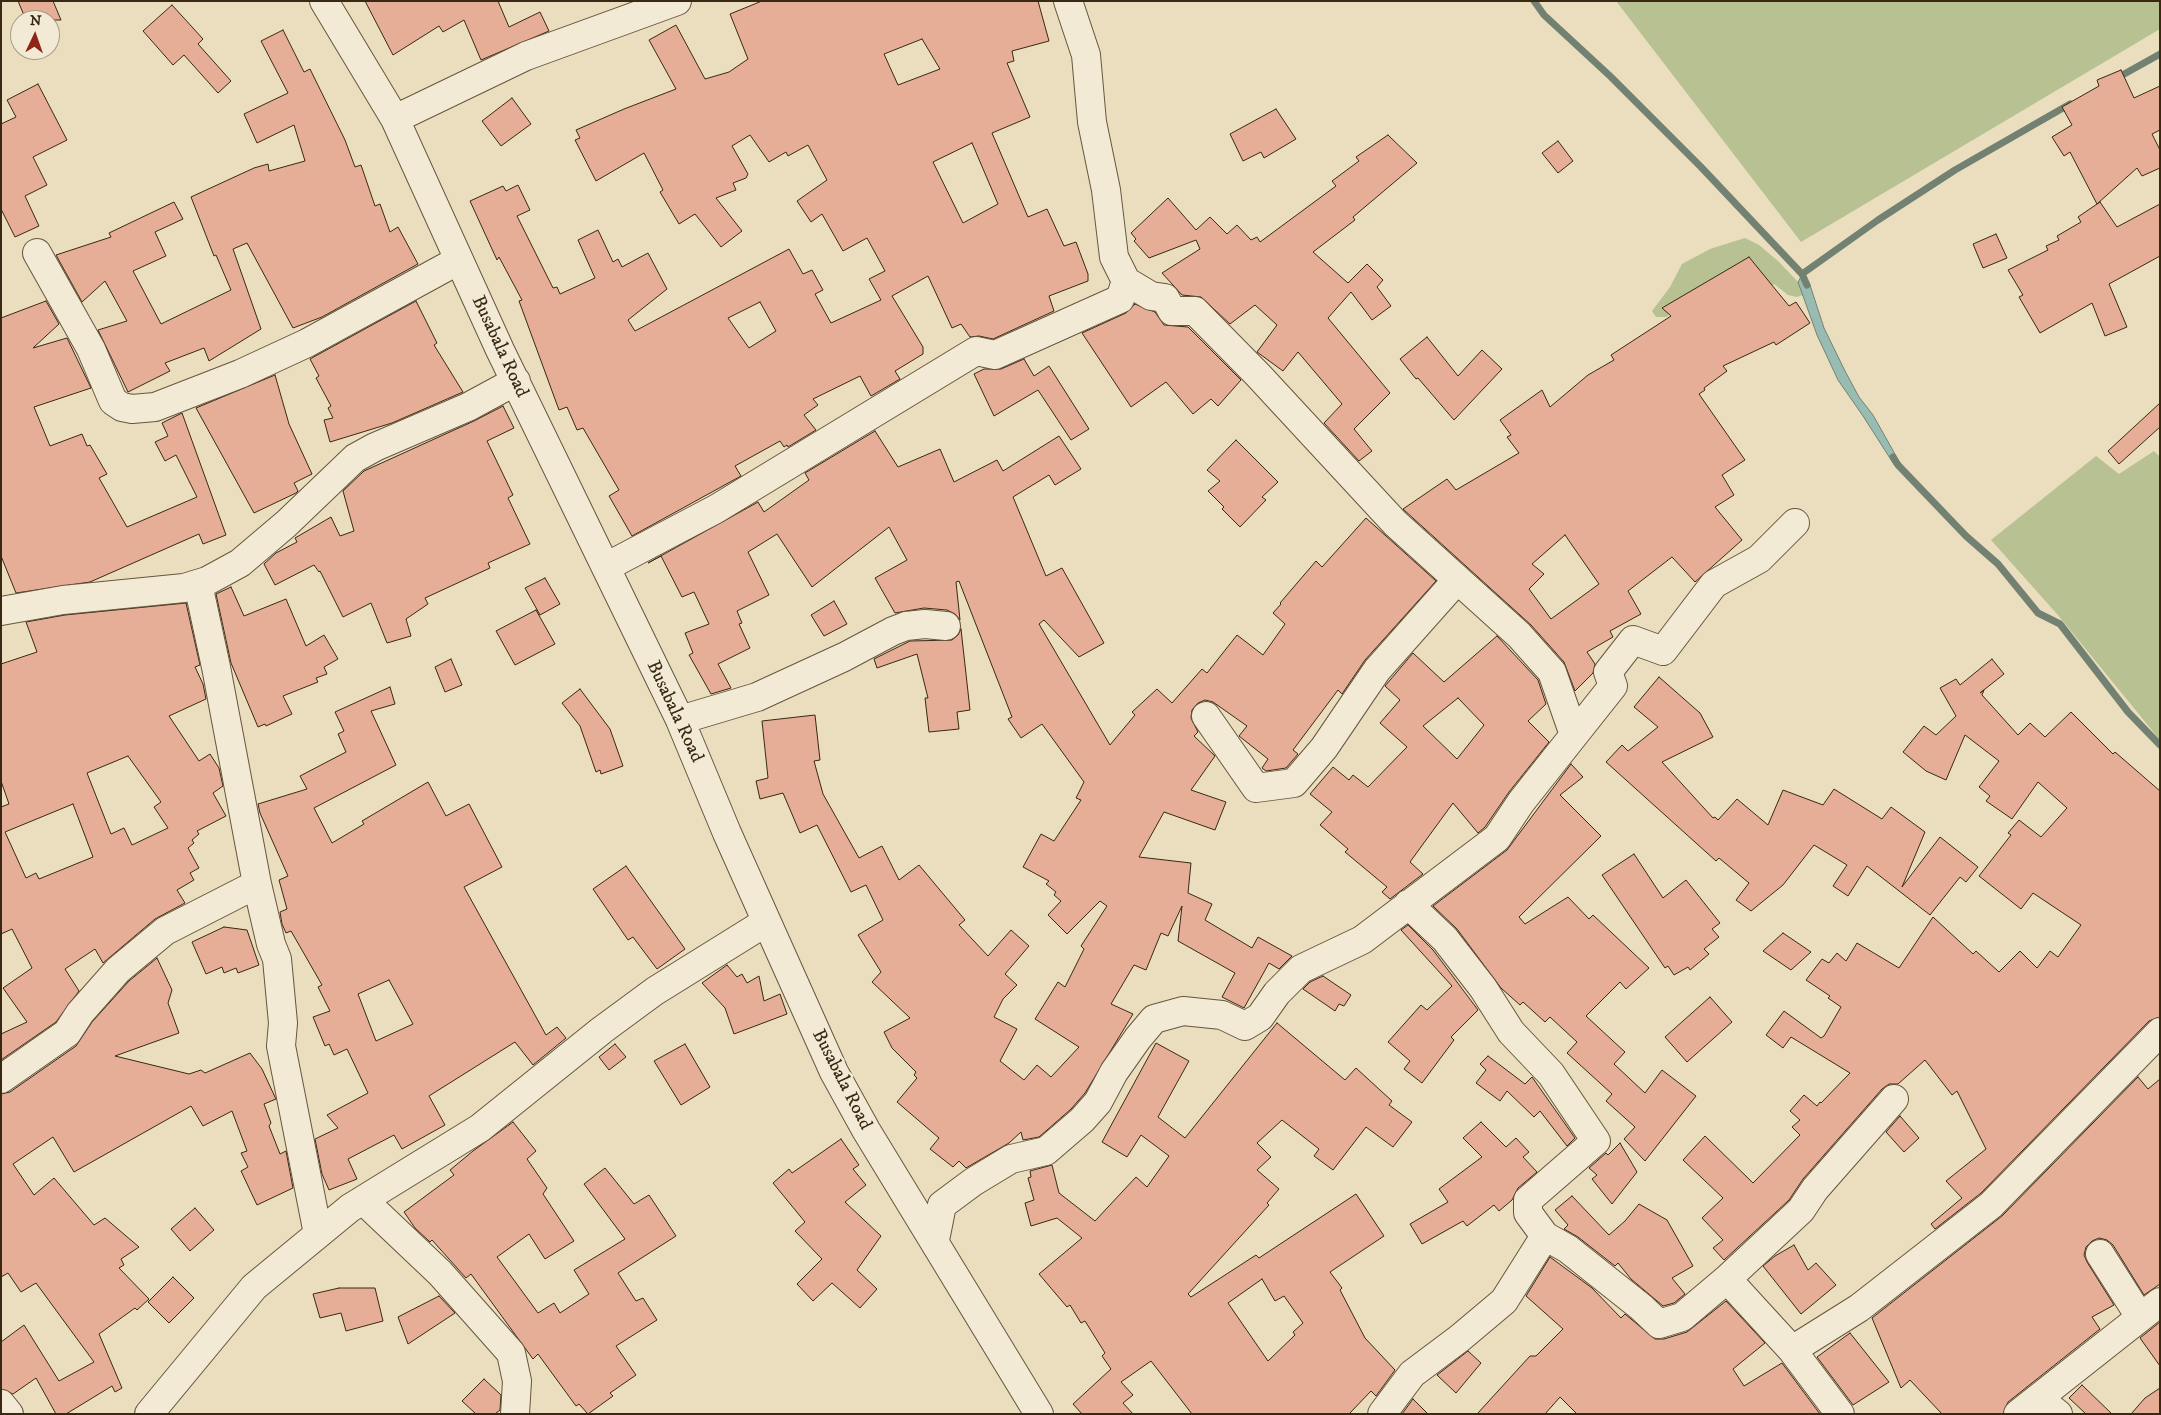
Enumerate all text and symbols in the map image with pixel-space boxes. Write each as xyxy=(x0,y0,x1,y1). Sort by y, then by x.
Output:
north arrow xyxy=(10,10,60,60)
text: N xyxy=(30,12,42,30)
street label: Busabala Road xyxy=(465,292,533,402)
street label: Busabala Road xyxy=(640,657,708,767)
street label: Busabala Road xyxy=(806,1026,876,1134)

